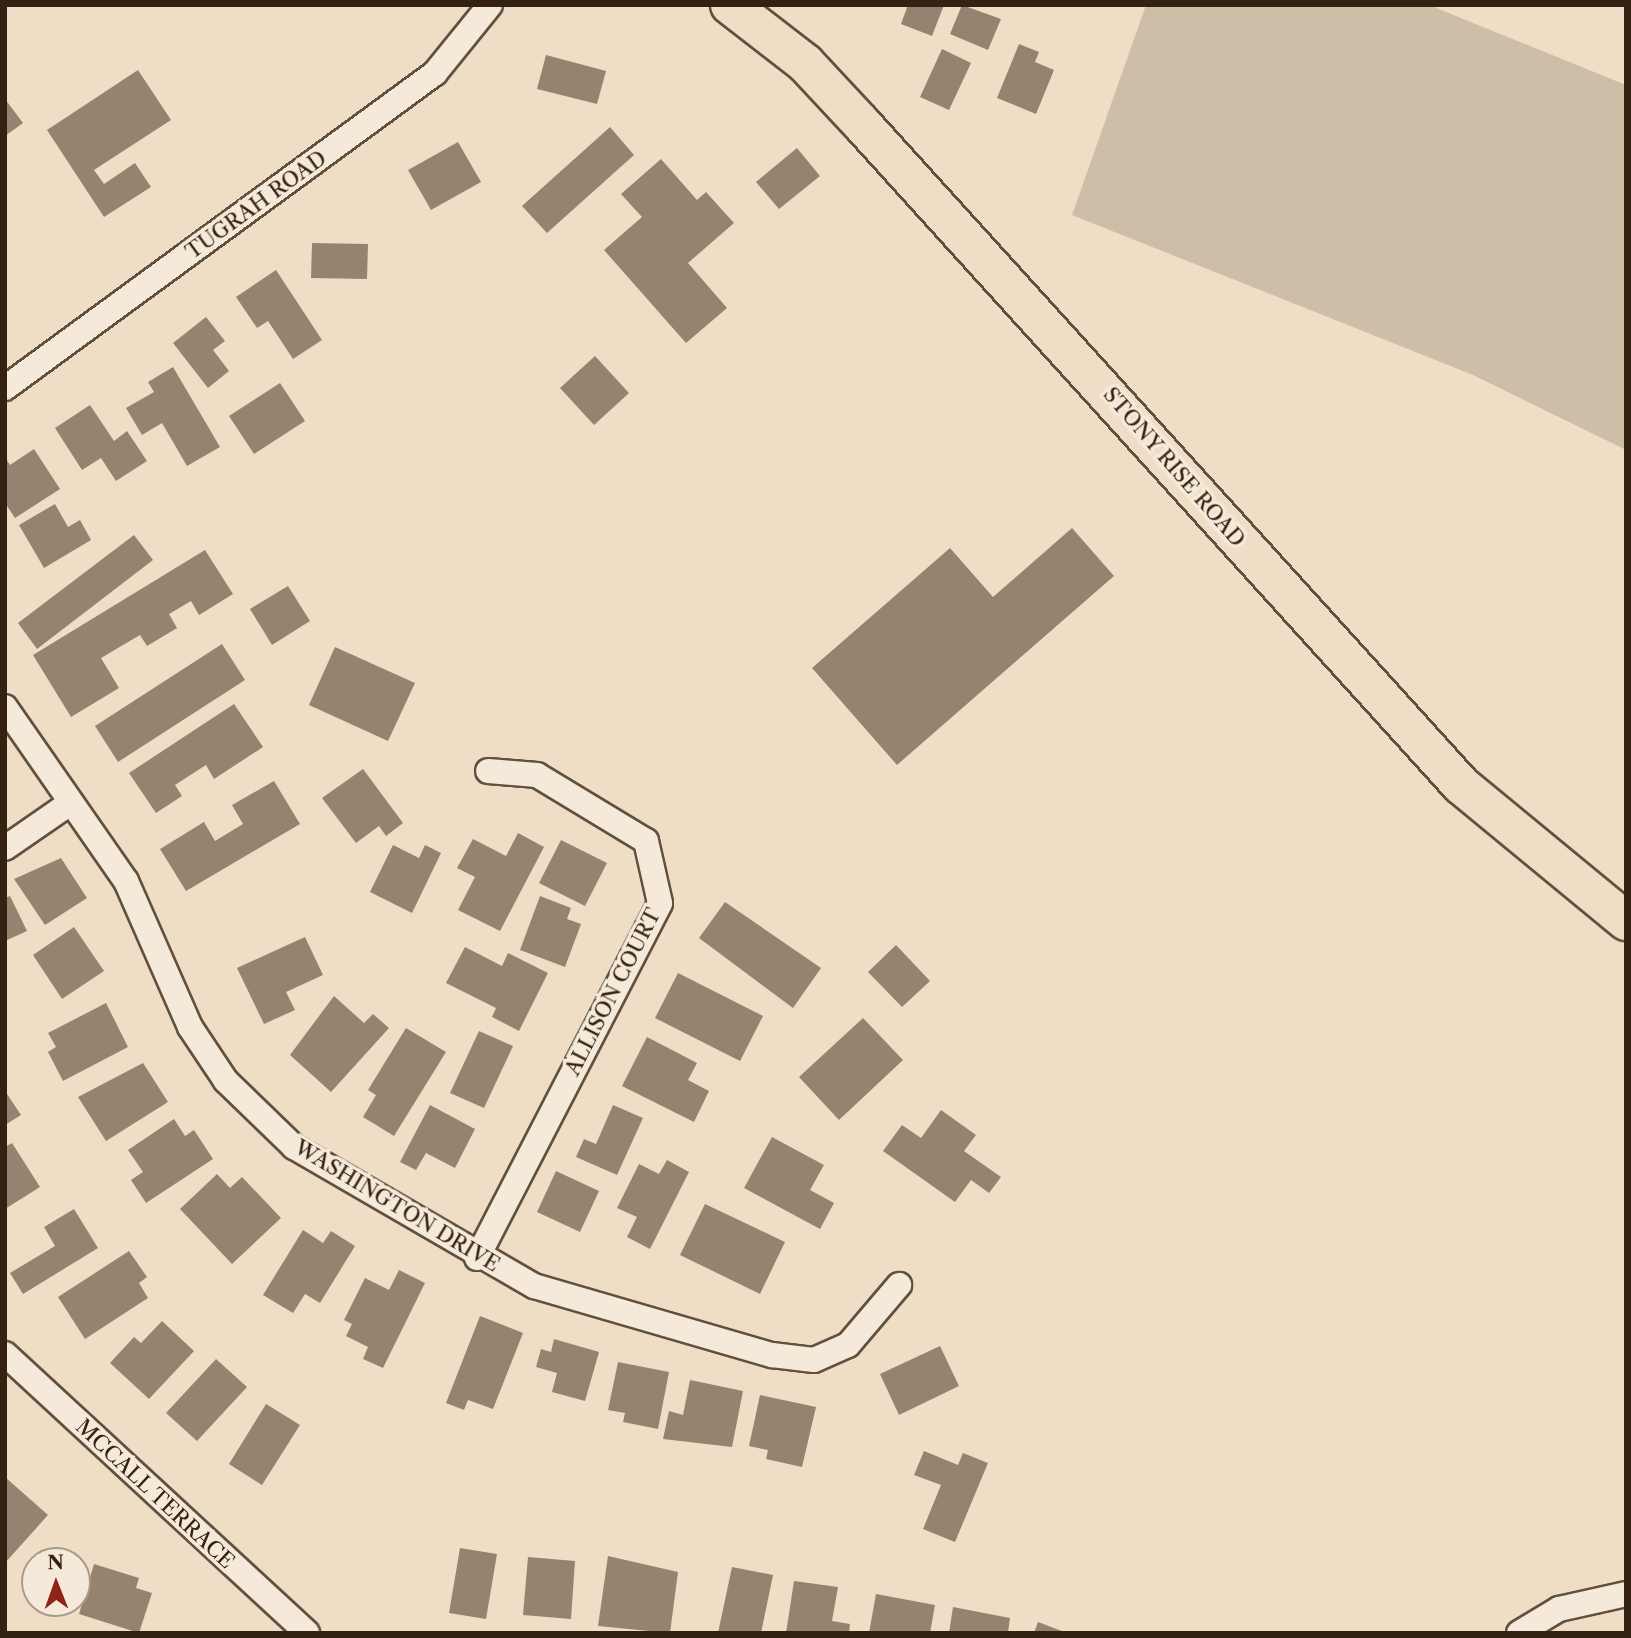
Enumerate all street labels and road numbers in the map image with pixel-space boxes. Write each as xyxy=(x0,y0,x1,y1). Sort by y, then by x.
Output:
street label: TUGRAH ROAD xyxy=(181,146,331,264)
street label: STONY RISE ROAD xyxy=(1098,382,1250,552)
street label: ALLISON COURT xyxy=(560,904,666,1080)
street label: WASHINGTON DRIVE xyxy=(290,1135,504,1277)
street label: MCCALL TERRACE xyxy=(70,1414,240,1574)

